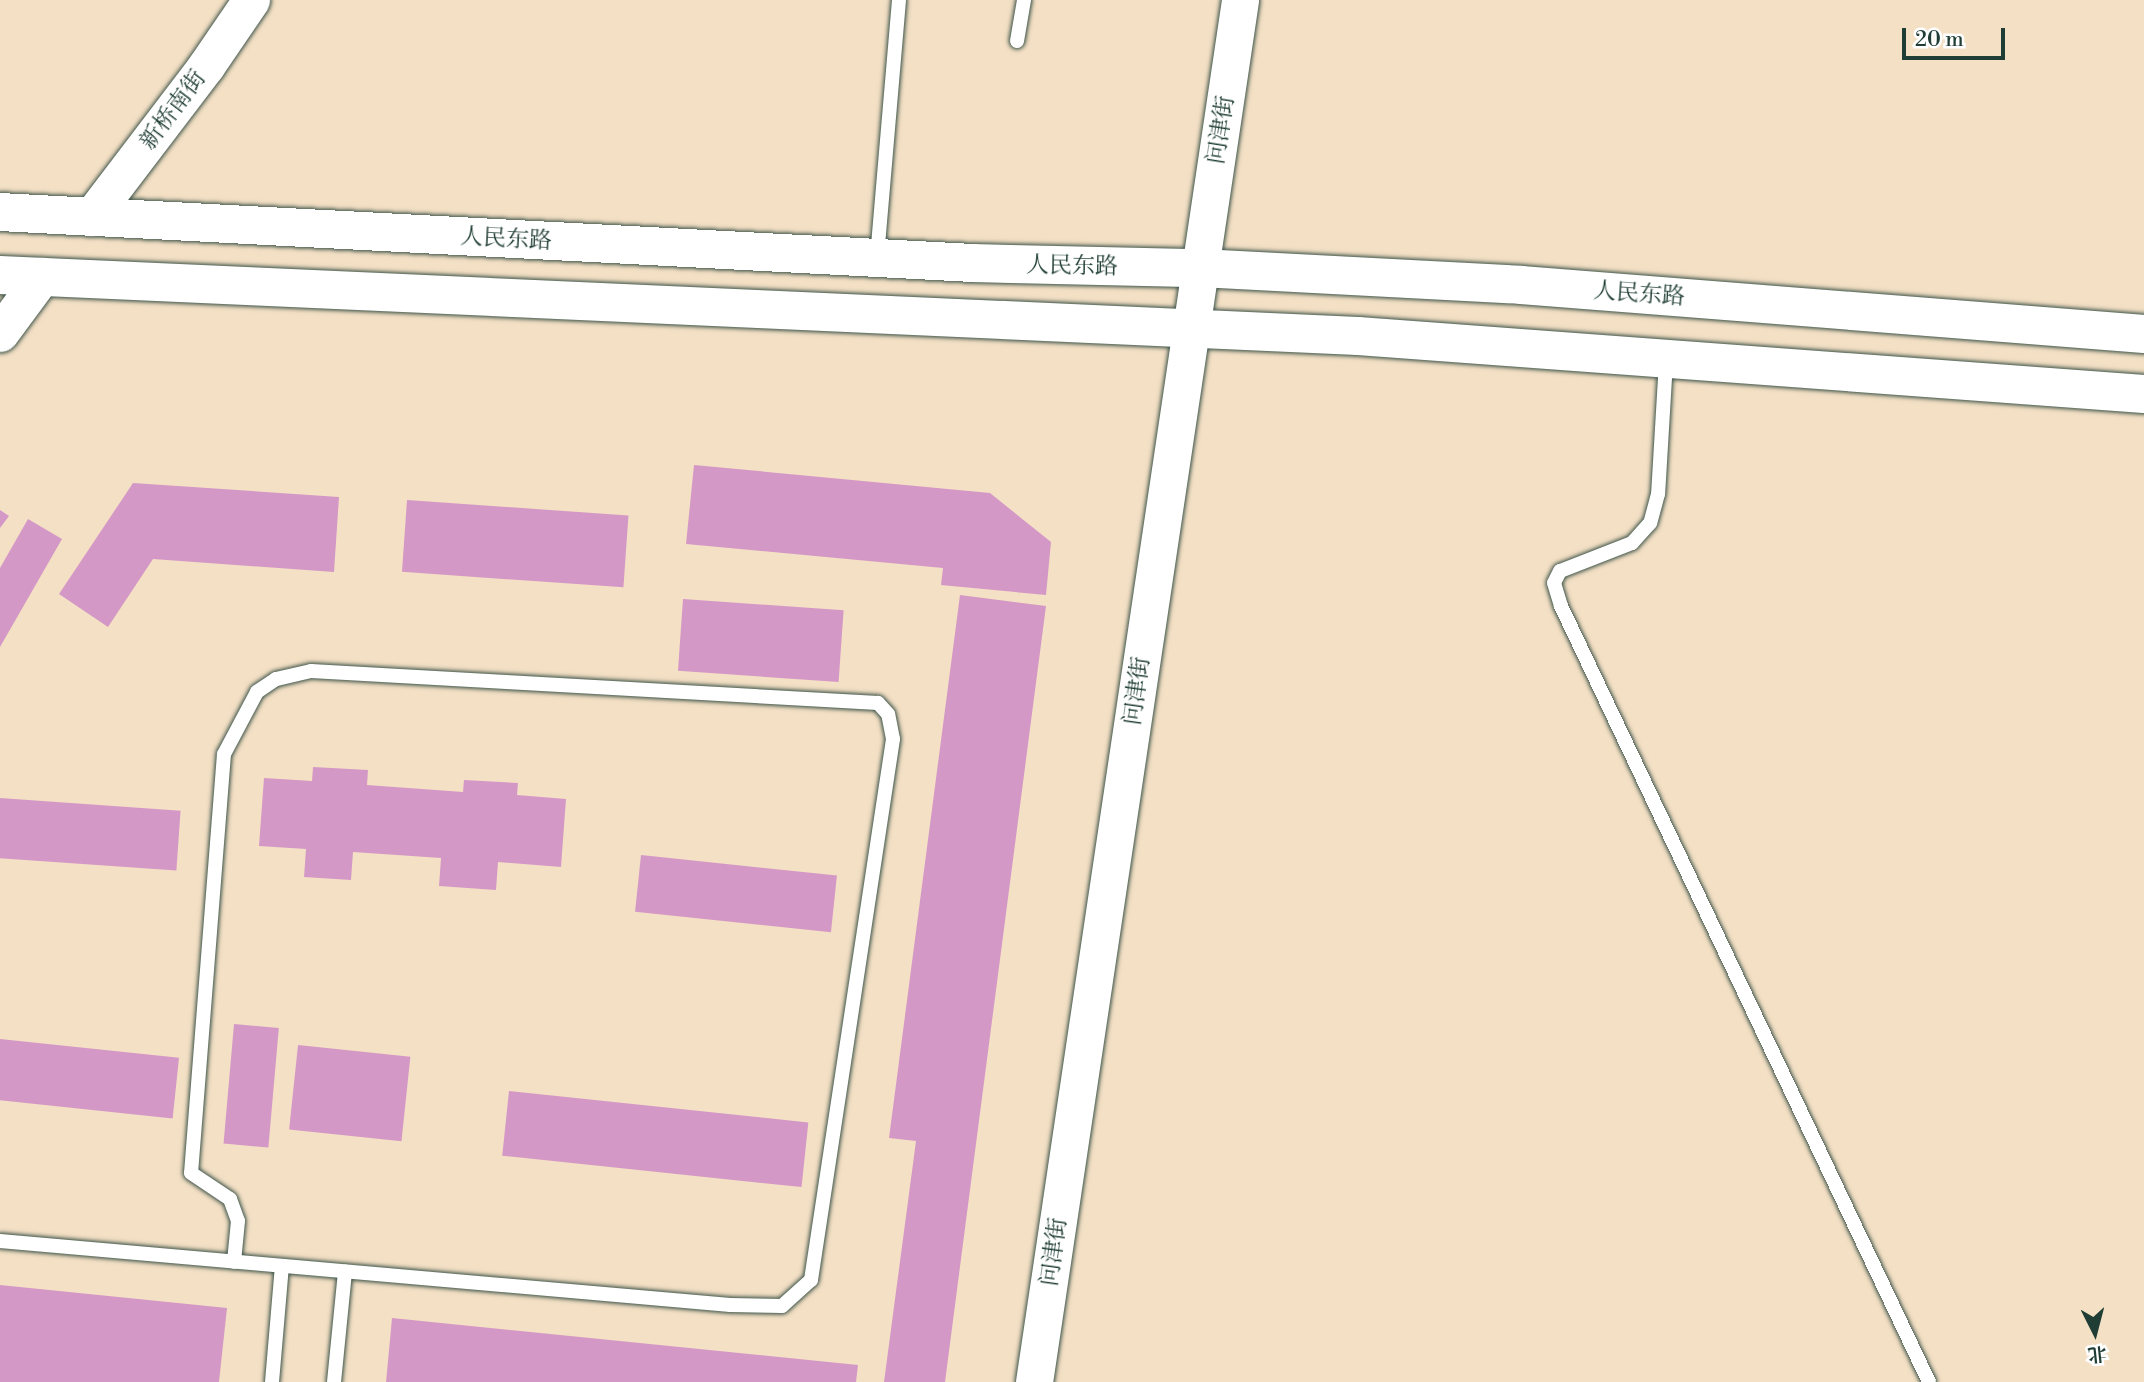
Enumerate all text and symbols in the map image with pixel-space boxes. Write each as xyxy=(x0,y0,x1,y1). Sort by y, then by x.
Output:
scale bar xyxy=(1906,14,2009,58)
text: 20 m xyxy=(1915,27,1964,53)
street label: 新桥南街 xyxy=(134,65,212,155)
street label: 问津街 xyxy=(1202,94,1240,166)
street label: 人民东路 xyxy=(459,223,553,255)
street label: 人民东路 xyxy=(1026,251,1118,281)
street label: 人民东路 xyxy=(1592,277,1686,311)
street label: 问津街 xyxy=(1119,655,1155,727)
street label: 问津街 xyxy=(1036,1216,1072,1288)
north arrow xyxy=(2060,1298,2130,1368)
text: 北 xyxy=(2086,1341,2108,1367)

